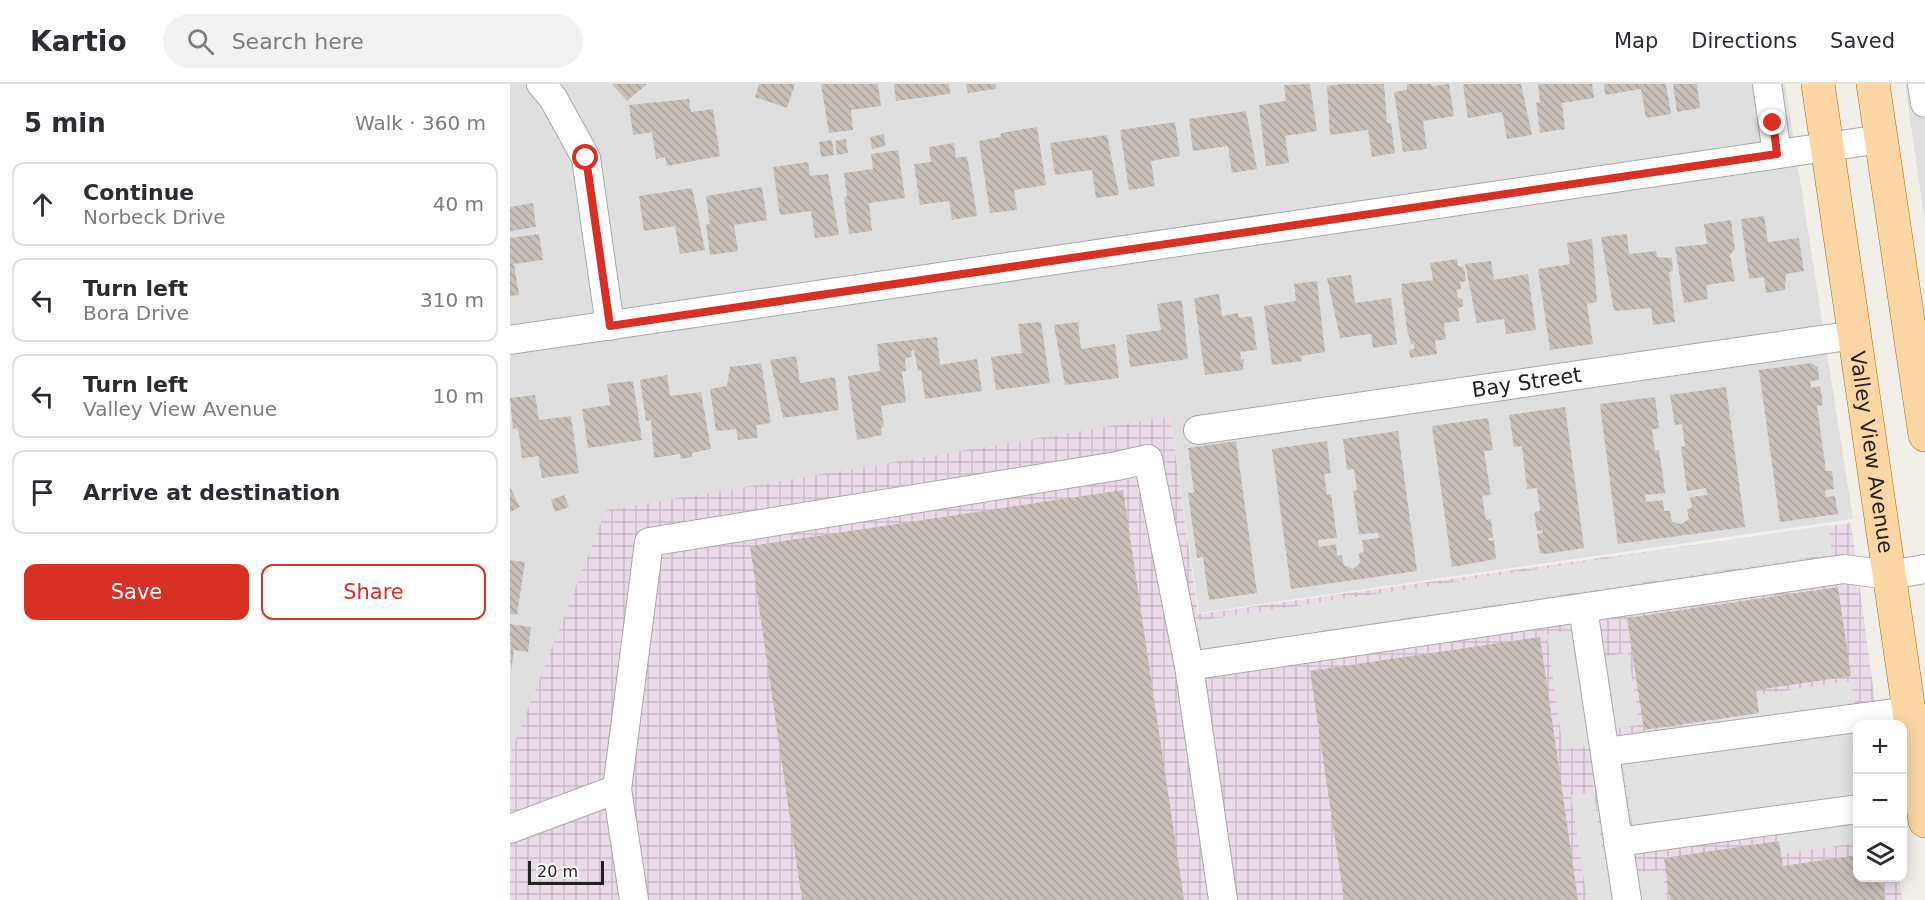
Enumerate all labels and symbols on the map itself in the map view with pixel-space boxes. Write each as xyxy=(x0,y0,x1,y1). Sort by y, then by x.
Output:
route end xyxy=(1759,109,1785,135)
route start xyxy=(572,144,598,170)
street label: Valley View Avenue xyxy=(1845,349,1898,555)
street label: Bay Street xyxy=(1470,363,1583,402)
scale bar xyxy=(528,858,604,886)

